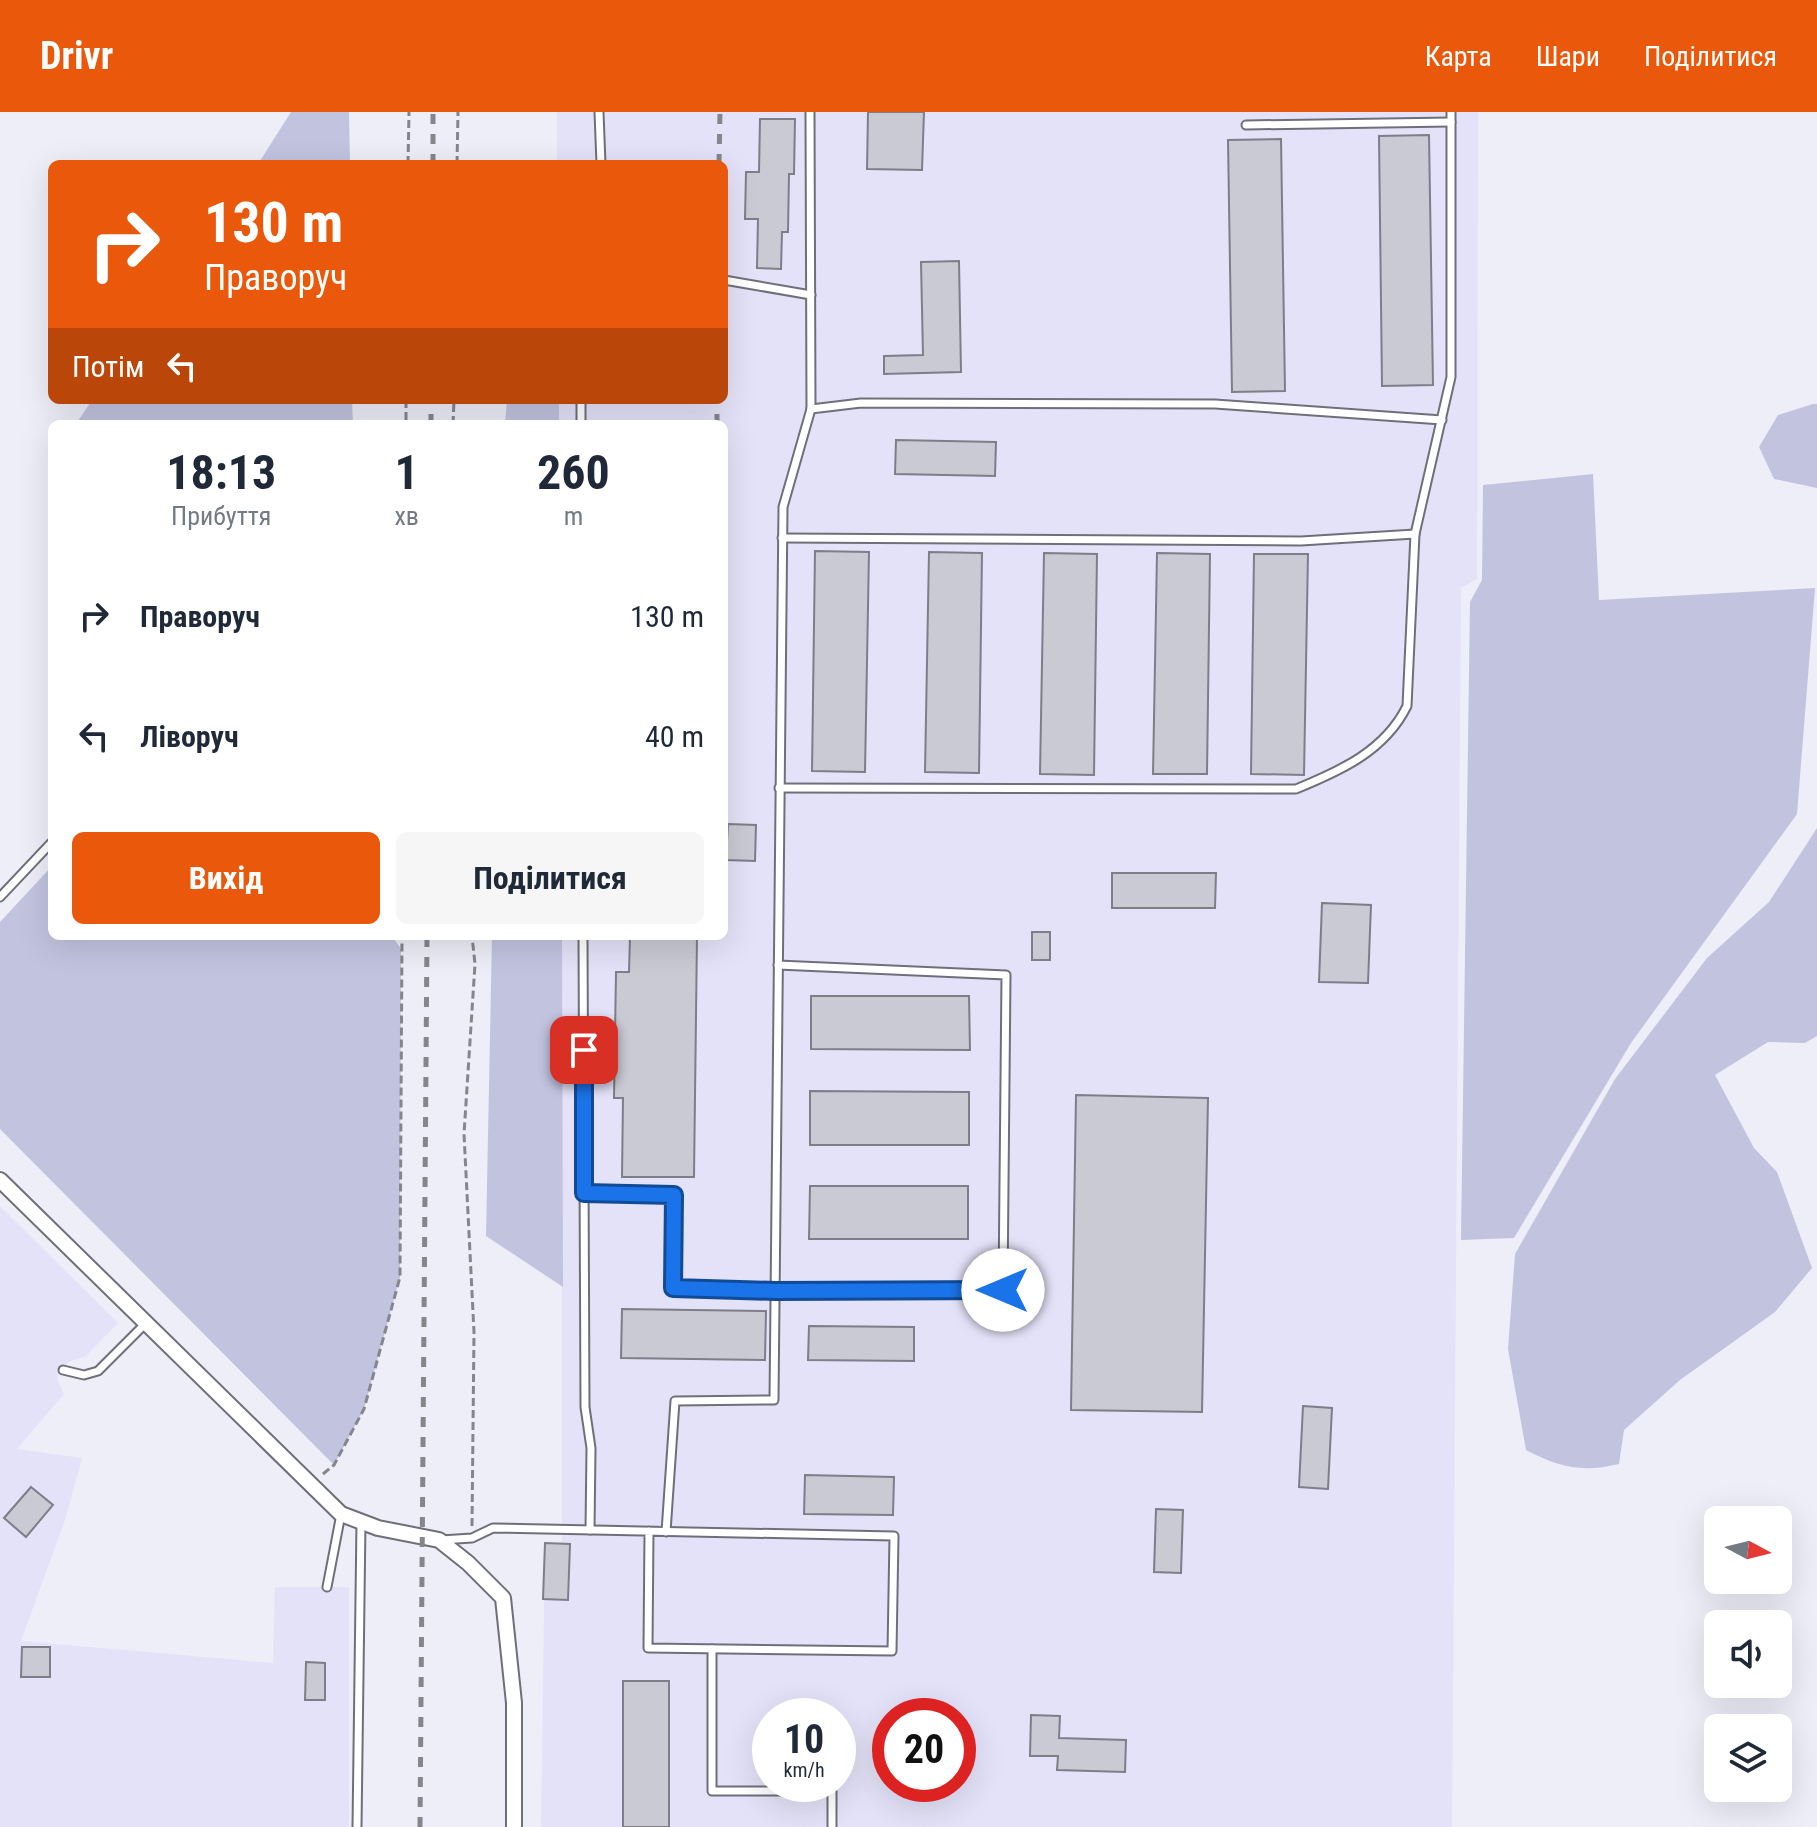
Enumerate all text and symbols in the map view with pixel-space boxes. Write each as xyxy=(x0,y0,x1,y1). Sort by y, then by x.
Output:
text: Drivr xyxy=(40,34,113,78)
text: Карта xyxy=(1425,40,1492,73)
text: Шари xyxy=(1536,40,1600,73)
text: Поділитися xyxy=(1644,40,1777,73)
text: 130 m xyxy=(204,190,343,256)
icon: right xyxy=(72,192,176,296)
text: Праворуч xyxy=(204,257,347,299)
icon: left xyxy=(160,344,204,388)
text: Потім xyxy=(72,349,144,384)
text: 18:13 xyxy=(166,444,276,501)
text: 1 xyxy=(395,444,419,501)
text: 260 xyxy=(537,444,610,501)
text: Прибуття xyxy=(171,501,271,531)
text: хв xyxy=(394,501,419,531)
text: m xyxy=(564,501,583,531)
icon: right xyxy=(72,594,116,638)
text: Праворуч xyxy=(140,599,260,634)
text: 130 m xyxy=(630,599,704,634)
icon: left xyxy=(72,714,116,758)
text: Ліворуч xyxy=(140,719,239,754)
text: 40 m xyxy=(645,719,704,754)
button: Вихід xyxy=(72,832,380,924)
button: Поділитися xyxy=(396,832,704,924)
pin xyxy=(550,1016,618,1084)
icon: arrive xyxy=(562,1028,606,1072)
position arrow xyxy=(961,1248,1045,1332)
north arrow xyxy=(1704,1506,1792,1594)
map controls xyxy=(1704,1506,1792,1802)
button: sound xyxy=(1704,1610,1792,1698)
speed limit sign: 20 xyxy=(872,1698,976,1802)
button: layers xyxy=(1704,1714,1792,1802)
text: 10 xyxy=(784,1716,824,1763)
text: km/h xyxy=(783,1758,825,1782)

